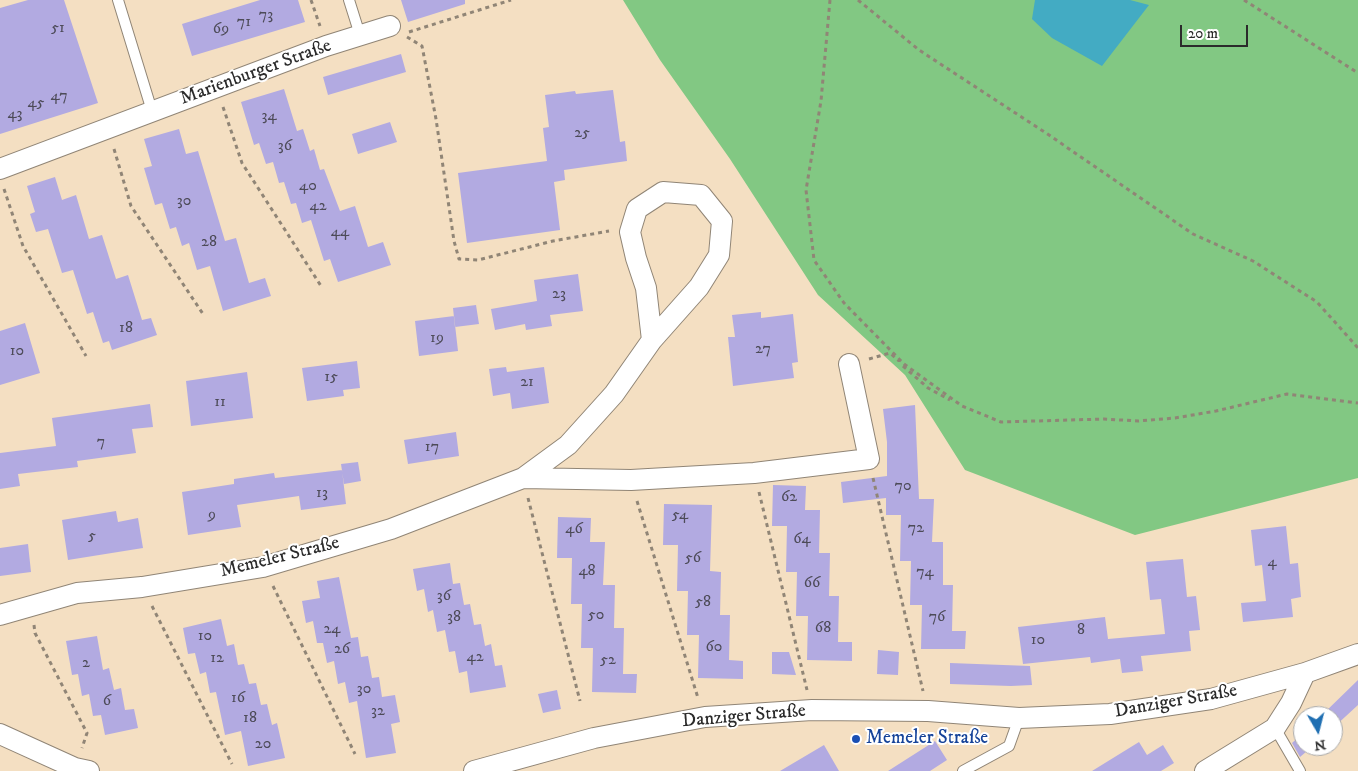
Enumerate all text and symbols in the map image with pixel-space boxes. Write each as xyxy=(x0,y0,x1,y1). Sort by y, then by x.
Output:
house number: 73 xyxy=(259,6,273,26)
house number: 71 xyxy=(237,13,251,33)
scale bar xyxy=(1183,15,1250,47)
house number: 51 xyxy=(51,19,65,39)
house number: 69 xyxy=(213,20,229,40)
text: 20 m xyxy=(1188,24,1218,43)
street label: Marienburger Straße xyxy=(177,35,335,111)
house number: 47 xyxy=(50,87,68,107)
house number: 45 xyxy=(27,94,45,114)
house number: 43 xyxy=(7,105,23,125)
house number: 34 xyxy=(261,107,277,127)
house number: 25 xyxy=(574,124,590,144)
house number: 36 xyxy=(278,137,292,157)
house number: 40 xyxy=(299,177,317,197)
house number: 30 xyxy=(177,192,191,212)
house number: 42 xyxy=(309,197,327,217)
house number: 44 xyxy=(331,223,349,243)
house number: 28 xyxy=(201,233,217,253)
house number: 23 xyxy=(552,285,566,305)
house number: 18 xyxy=(119,319,133,339)
house number: 19 xyxy=(430,329,444,349)
house number: 27 xyxy=(755,340,771,360)
house number: 10 xyxy=(10,342,24,362)
house number: 15 xyxy=(324,368,338,388)
house number: 21 xyxy=(520,373,534,393)
house number: 11 xyxy=(214,393,226,413)
house number: 7 xyxy=(97,433,105,453)
house number: 17 xyxy=(425,438,439,458)
house number: 70 xyxy=(894,477,912,497)
house number: 13 xyxy=(316,484,328,504)
house number: 62 xyxy=(781,488,797,508)
house number: 9 xyxy=(208,506,216,526)
house number: 54 xyxy=(672,506,688,526)
house number: 72 xyxy=(908,519,924,539)
house number: 46 xyxy=(565,520,583,540)
house number: 5 xyxy=(88,527,96,547)
house number: 64 xyxy=(793,530,811,550)
street label: Memeler Straße xyxy=(218,532,342,584)
house number: 56 xyxy=(685,549,701,569)
house number: 4 xyxy=(1267,553,1277,573)
house number: 48 xyxy=(578,562,596,582)
house number: 74 xyxy=(916,563,934,583)
house number: 66 xyxy=(804,574,820,594)
house number: 36 xyxy=(437,587,451,607)
house number: 58 xyxy=(695,593,711,613)
house number: 50 xyxy=(588,606,604,626)
house number: 38 xyxy=(447,608,461,628)
house number: 76 xyxy=(929,608,945,628)
house number: 68 xyxy=(815,619,831,639)
house number: 24 xyxy=(323,620,341,640)
house number: 8 xyxy=(1077,621,1085,641)
house number: 10 xyxy=(198,627,212,647)
house number: 10 xyxy=(1031,631,1045,651)
house number: 60 xyxy=(706,638,722,658)
house number: 26 xyxy=(334,640,350,660)
house number: 42 xyxy=(466,648,484,668)
house number: 12 xyxy=(210,649,224,669)
house number: 52 xyxy=(600,651,616,671)
house number: 2 xyxy=(82,654,90,674)
house number: 30 xyxy=(357,680,371,700)
street label: Danziger Straße xyxy=(1113,680,1239,724)
house number: 16 xyxy=(231,689,245,709)
house number: 6 xyxy=(103,692,111,712)
street label: Danziger Straße xyxy=(681,700,807,734)
house number: 32 xyxy=(371,702,385,722)
north arrow xyxy=(1293,706,1343,756)
house number: 18 xyxy=(243,709,257,729)
place label: Memeler Straße xyxy=(866,728,988,750)
marker: Memeler Straße xyxy=(850,733,862,745)
house number: 20 xyxy=(255,735,271,755)
text: N xyxy=(1313,735,1327,755)

